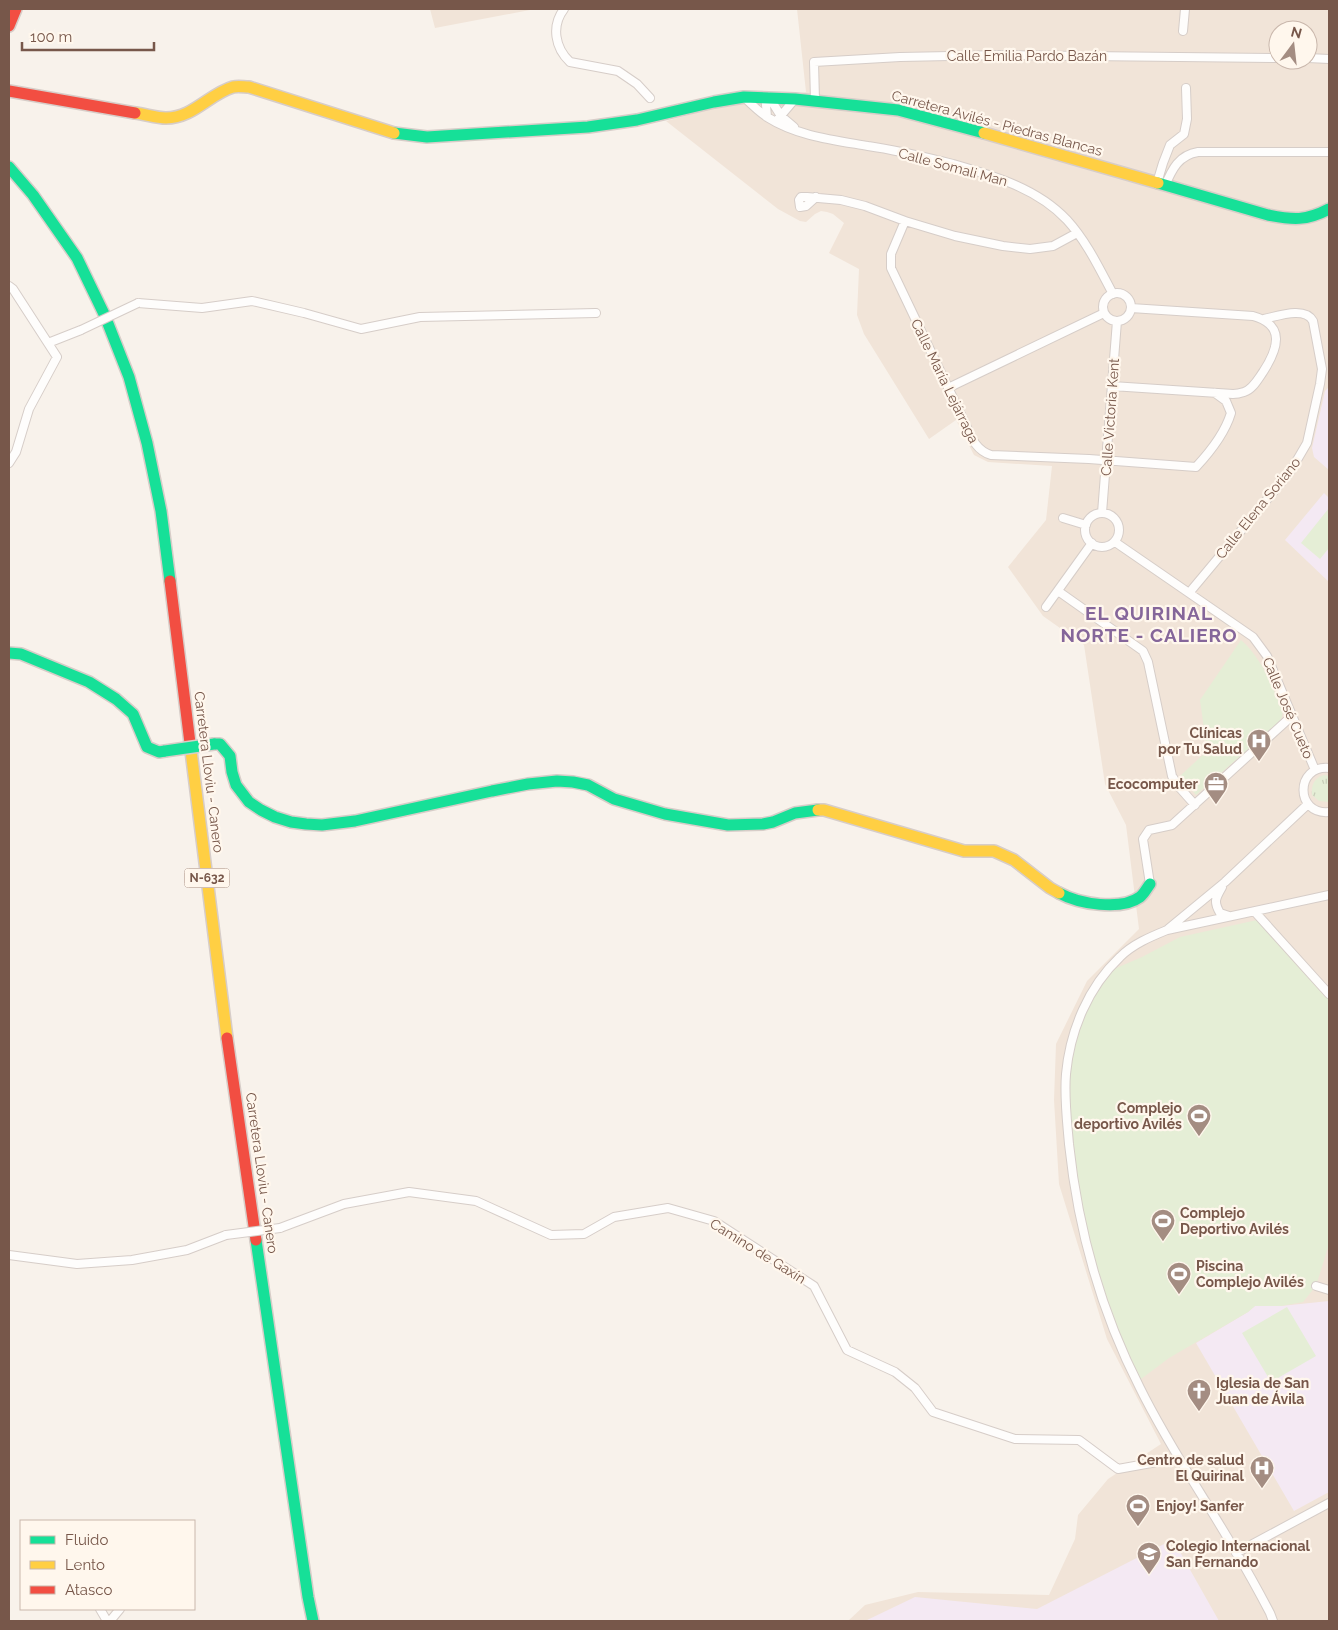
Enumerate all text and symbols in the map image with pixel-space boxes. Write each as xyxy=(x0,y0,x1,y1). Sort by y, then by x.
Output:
scale bar xyxy=(22,20,155,52)
north arrow xyxy=(1268,20,1318,70)
text: N xyxy=(1289,23,1304,42)
text: 100 m xyxy=(30,28,72,46)
street label: Calle Emilia Pardo Bazán xyxy=(947,48,1107,64)
street label: Carretera Avilés - Piedras Blancas xyxy=(890,87,1104,159)
street label: Calle Somali Man xyxy=(897,145,1009,189)
street label: Calle María Lejárraga xyxy=(908,316,982,446)
street label: Calle Victoria Kent xyxy=(1098,357,1122,476)
street label: Calle Elena Soriano xyxy=(1212,454,1304,562)
district label: EL QUIRINAL NORTE - CALIERO xyxy=(1060,602,1238,646)
street label: Calle José Cueto xyxy=(1259,655,1317,761)
street label: Carretera Lloviu - Canero xyxy=(191,690,227,854)
place label: Clínicas por Tu Salud xyxy=(1158,725,1242,757)
hospital icon: Clínicas por Tu Salud xyxy=(1246,728,1272,762)
office icon: Ecocomputer xyxy=(1203,771,1229,805)
place label: Ecocomputer xyxy=(1107,776,1199,792)
road number: N-632 xyxy=(184,868,230,888)
street label: Carretera Lloviu - Canero xyxy=(243,1091,281,1255)
place label: Complejo deportivo Avilés xyxy=(1074,1100,1183,1132)
sports icon: Complejo deportivo Avilés xyxy=(1186,1103,1212,1137)
place label: Complejo Deportivo Avilés xyxy=(1180,1205,1289,1237)
sports icon: Complejo Deportivo Avilés xyxy=(1150,1208,1176,1242)
street label: Camino de Gaxín xyxy=(707,1215,809,1287)
place label: Piscina Complejo Avilés xyxy=(1196,1258,1304,1290)
sports icon: Piscina Complejo Avilés xyxy=(1166,1261,1192,1295)
place label: Iglesia de San Juan de Ávila xyxy=(1216,1375,1309,1407)
church icon: Iglesia de San Juan de Ávila xyxy=(1186,1378,1212,1412)
place label: Centro de salud El Quirinal xyxy=(1137,1452,1245,1484)
hospital icon: Centro de salud El Quirinal xyxy=(1249,1455,1275,1489)
sports icon: Enjoy! Sanfer xyxy=(1125,1493,1151,1527)
place label: Enjoy! Sanfer xyxy=(1156,1498,1245,1514)
legend xyxy=(20,1520,195,1610)
text: Fluido xyxy=(65,1531,108,1549)
place label: Colegio Internacional San Fernando xyxy=(1166,1538,1311,1570)
school or university icon: Colegio Internacional San Fernando xyxy=(1136,1541,1162,1575)
text: Lento xyxy=(65,1556,105,1574)
text: Atasco xyxy=(65,1581,112,1599)

